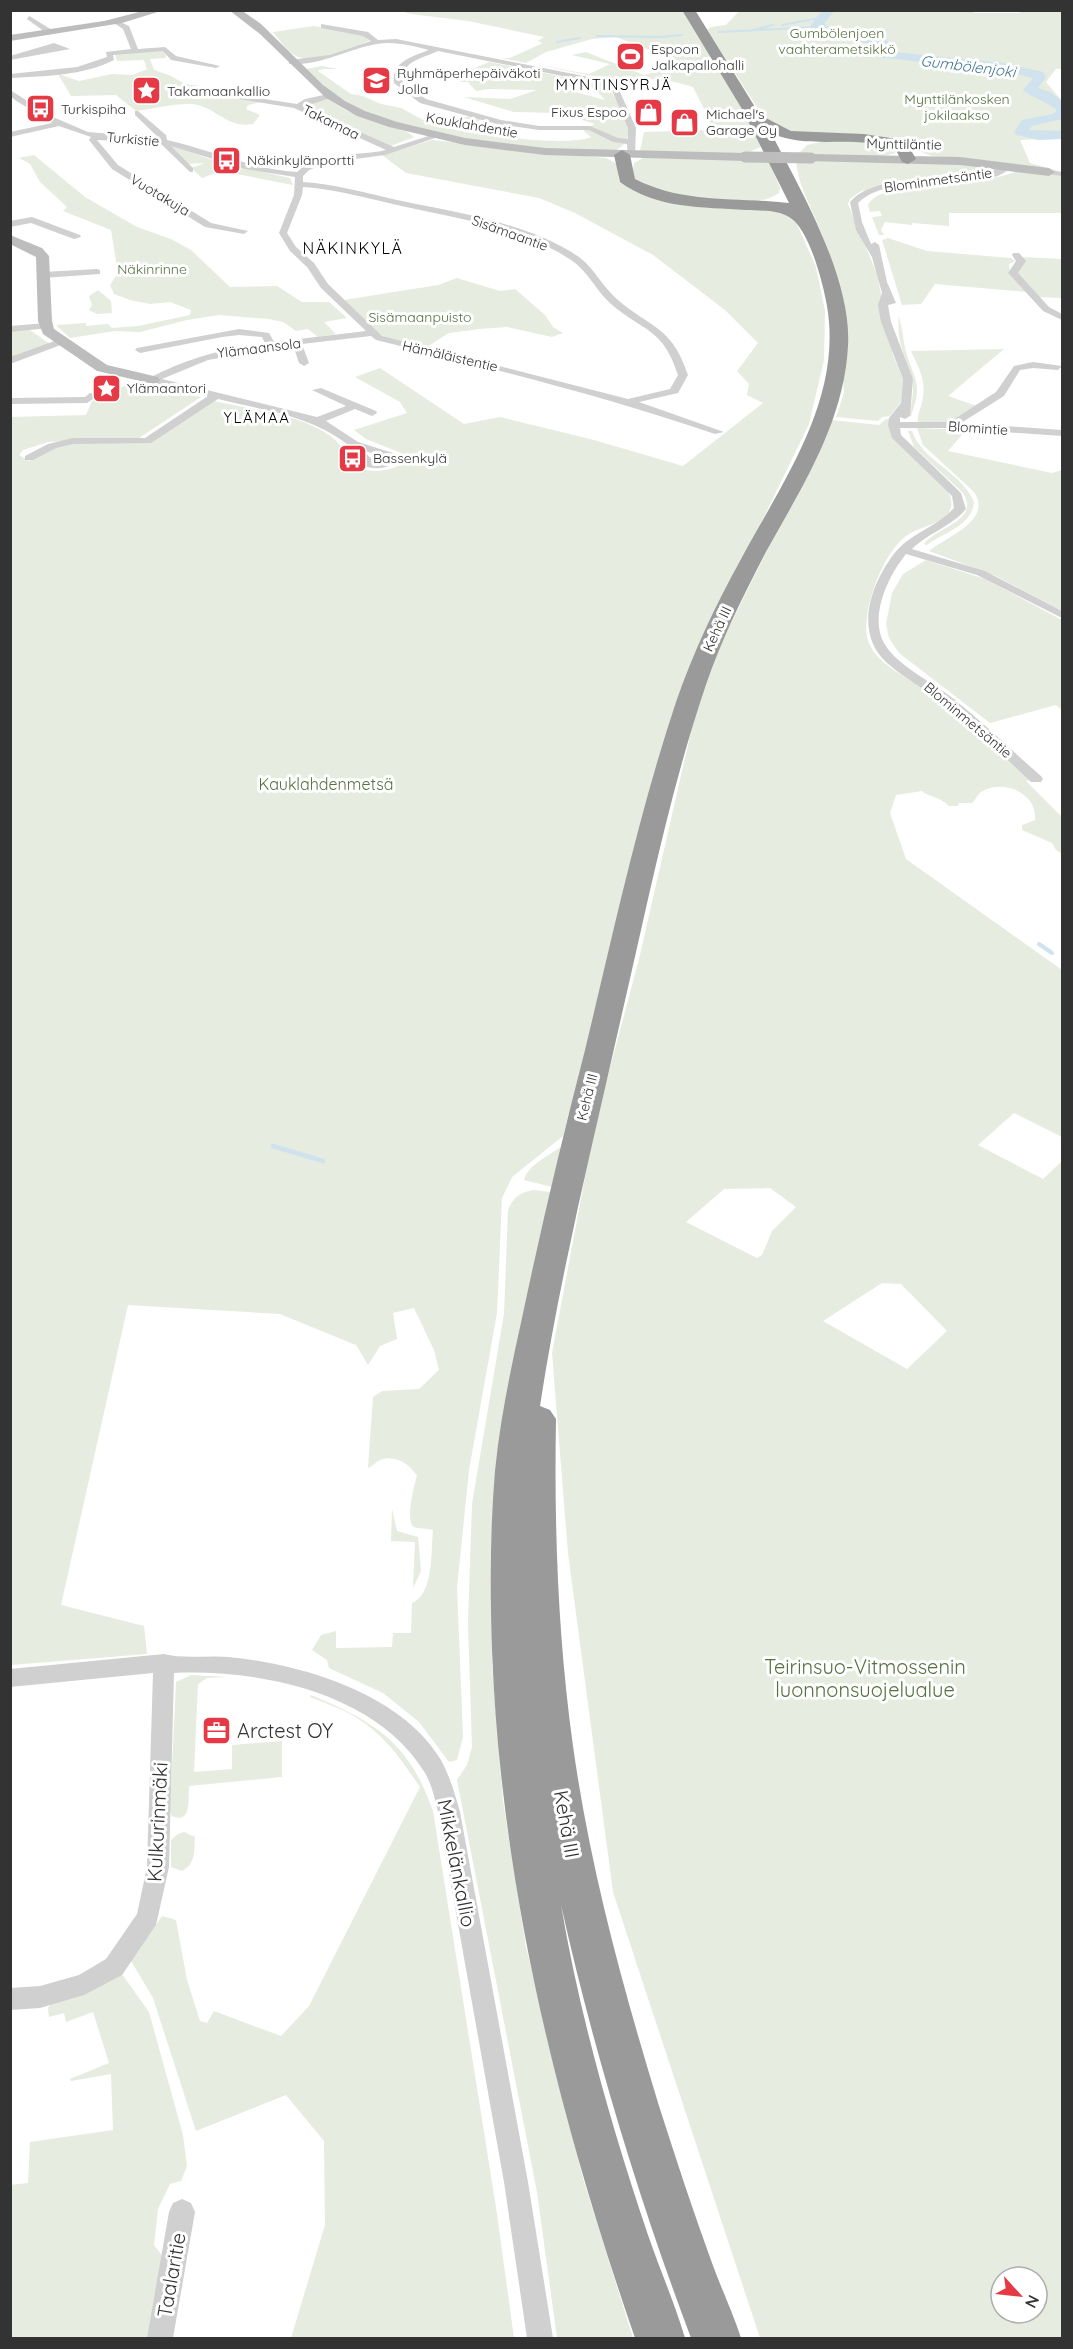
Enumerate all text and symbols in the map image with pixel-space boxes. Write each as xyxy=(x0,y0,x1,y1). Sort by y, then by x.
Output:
park label: Gumbölenjoen vaahterametsikkö xyxy=(778,24,896,58)
place label: Espoon Jalkapallohalli xyxy=(651,40,744,74)
sports icon: Espoon Jalkapallohalli xyxy=(614,41,646,73)
water label: Gumbölenjoki xyxy=(919,51,1018,81)
place label: Ryhmäperhepäiväkoti Jolla xyxy=(397,64,540,98)
school or university icon: Ryhmäperhepäiväkoti Jolla xyxy=(360,65,392,97)
place icon: Takamaankallio xyxy=(130,75,162,107)
district label: MYNTINSYRJÄ xyxy=(556,75,672,94)
place label: Takamaankallio xyxy=(167,82,270,100)
park label: Mynttilänkosken jokilaakso xyxy=(904,90,1010,124)
bus stop icon: Turkispiha xyxy=(24,93,56,125)
shop icon: Fixus Espoo xyxy=(632,96,664,128)
place label: Turkispiha xyxy=(61,100,126,118)
street label: Takamaa xyxy=(299,100,363,144)
place label: Fixus Espoo xyxy=(551,103,627,121)
place label: Michael's Garage Oy xyxy=(706,105,777,139)
shop icon: Michael's Garage Oy xyxy=(669,106,701,138)
street label: Kauklahdentie xyxy=(425,108,519,142)
street label: Turkistie xyxy=(106,128,160,150)
street label: Mynttiläntie xyxy=(866,134,942,154)
bus stop icon: Näkinkylänportti xyxy=(210,144,242,176)
place label: Näkinkylänportti xyxy=(247,151,354,169)
street label: Blominmetsäntie xyxy=(883,163,993,197)
street label: Vuotakuja xyxy=(127,170,193,220)
street label: Sisämaantie xyxy=(469,211,551,255)
district label: NÄKINKYLÄ xyxy=(303,238,403,258)
park label: Näkinrinne xyxy=(117,260,187,278)
park label: Sisämaanpuisto xyxy=(368,308,472,326)
street label: Ylämaansola xyxy=(216,334,302,362)
street label: Hämäläistentie xyxy=(401,336,500,376)
place icon: Ylämaantori xyxy=(90,372,122,404)
place label: Ylämaantori xyxy=(127,379,206,397)
district label: YLÄMAA xyxy=(224,408,290,427)
street label: Blomintie xyxy=(947,417,1009,439)
bus stop icon: Bassenkylä xyxy=(336,442,368,474)
place label: Bassenkylä xyxy=(373,449,447,467)
street label: Kehä III xyxy=(699,604,735,654)
street label: Blominmetsäntie xyxy=(920,678,1016,762)
park label: Kauklahdenmetsä xyxy=(258,774,394,794)
street label: Kehä III xyxy=(572,1072,602,1122)
park label: Teirinsuo-Vitmossenin luonnonsuojelualue xyxy=(764,1654,966,1702)
office icon: Arctest OY xyxy=(200,1714,232,1746)
place label: Arctest OY xyxy=(237,1718,333,1743)
street label: Kulkurinmäki xyxy=(141,1761,173,1883)
street label: Kehä III xyxy=(549,1788,585,1860)
street label: Mikkelänkallio xyxy=(432,1797,482,1929)
street label: Taalaritie xyxy=(151,2231,191,2319)
north arrow xyxy=(989,2265,1049,2325)
text: N xyxy=(1021,2292,1044,2312)

